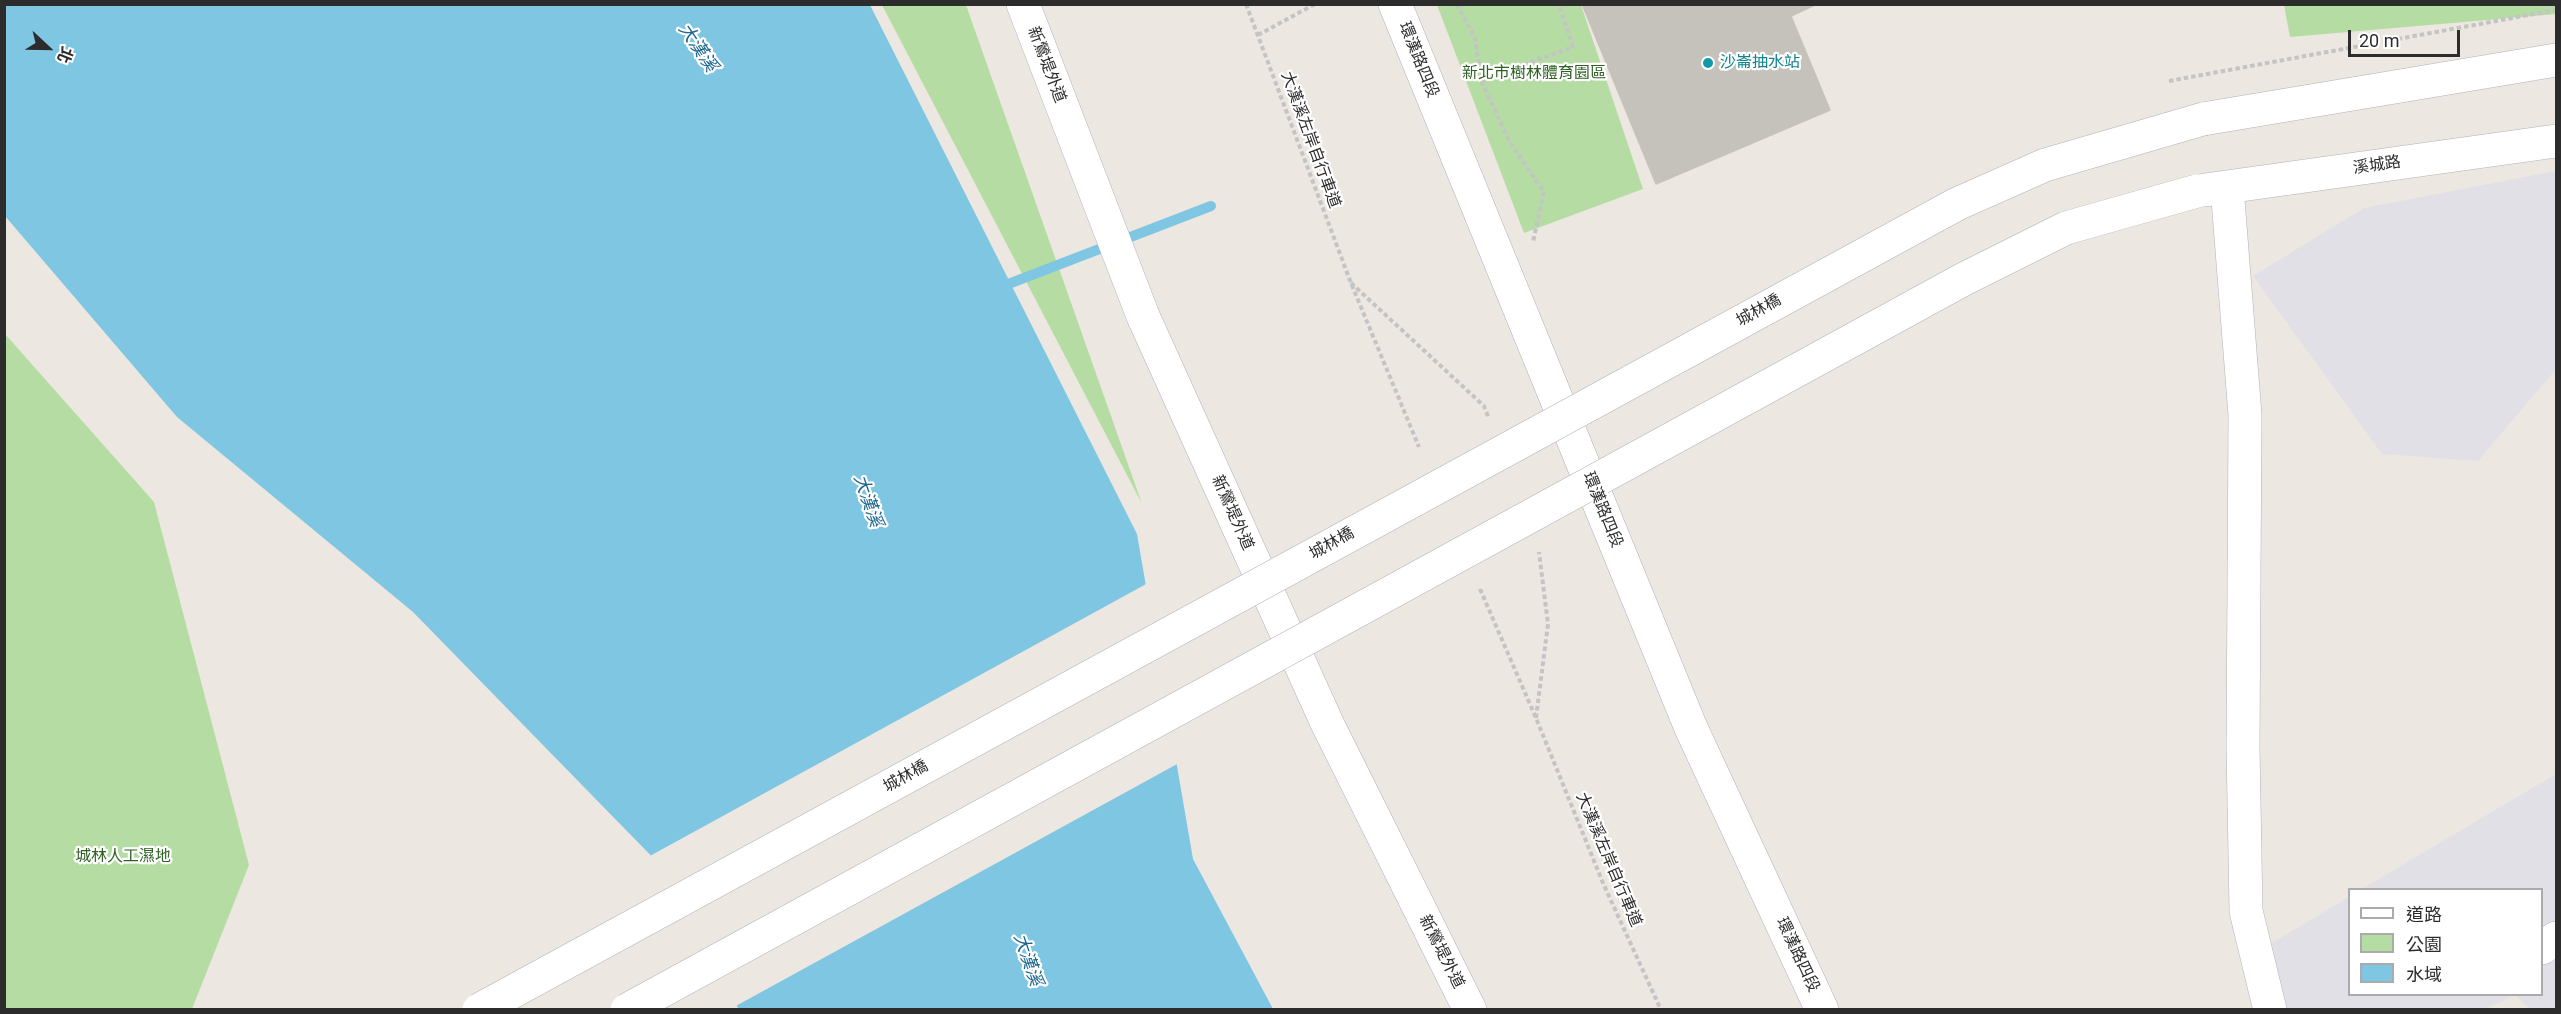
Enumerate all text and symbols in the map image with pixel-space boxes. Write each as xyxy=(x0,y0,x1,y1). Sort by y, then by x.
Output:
north arrow xyxy=(18,18,78,78)
scale bar xyxy=(2351,18,2464,56)
street label: 環漢路四段 xyxy=(1394,19,1442,101)
water label: 大漢溪 xyxy=(673,20,721,76)
street label: 新鶯堤外道 xyxy=(1023,24,1069,106)
text: 20 m xyxy=(2359,30,2399,51)
text: 北 xyxy=(53,44,77,66)
place label: 沙崙抽水站 xyxy=(1720,53,1800,73)
marker: 沙崙抽水站 xyxy=(1701,56,1715,70)
park label: 新北市樹林體育園區 xyxy=(1462,64,1606,84)
street label: 大漢溪左岸自行車道 xyxy=(1276,69,1344,211)
street label: 溪城路 xyxy=(2352,153,2402,179)
street label: 城林橋 xyxy=(1733,291,1785,331)
street label: 環漢路四段 xyxy=(1578,469,1626,551)
water label: 大漢溪 xyxy=(848,472,886,530)
street label: 新鶯堤外道 xyxy=(1207,473,1257,553)
street label: 城林橋 xyxy=(1306,524,1358,564)
street label: 城林橋 xyxy=(880,757,932,797)
street label: 大漢溪左岸自行車道 xyxy=(1571,790,1645,930)
park label: 城林人工濕地 xyxy=(75,847,171,867)
legend xyxy=(2348,888,2543,996)
text: 道路 xyxy=(2406,904,2442,925)
street label: 新鶯堤外道 xyxy=(1414,912,1468,992)
street label: 環漢路四段 xyxy=(1771,915,1823,995)
water label: 大漢溪 xyxy=(1008,931,1046,989)
text: 公園 xyxy=(2406,934,2442,955)
text: 水域 xyxy=(2406,964,2442,985)

